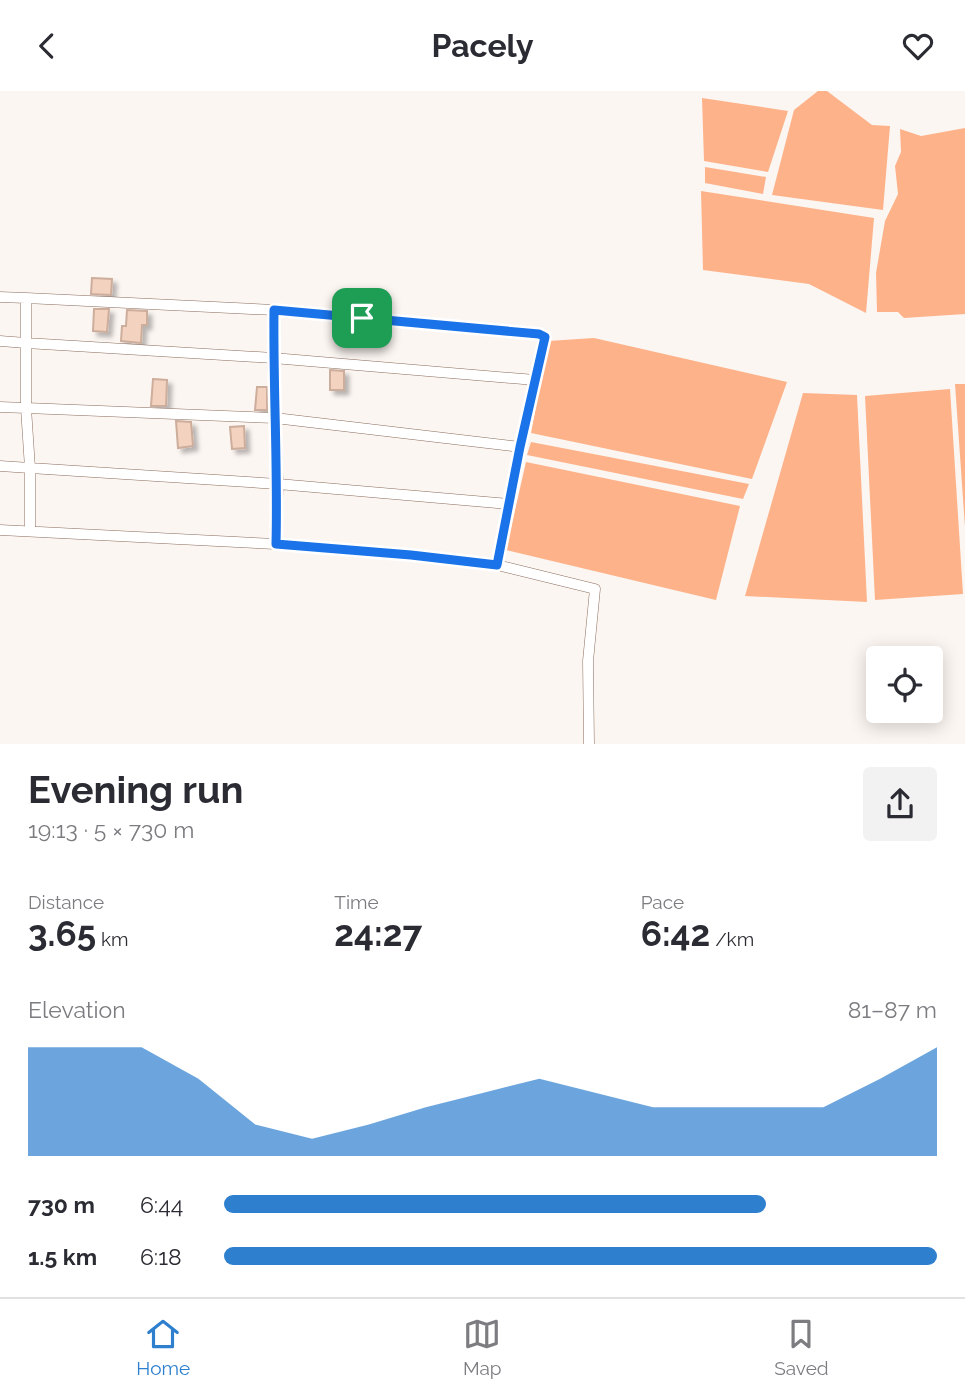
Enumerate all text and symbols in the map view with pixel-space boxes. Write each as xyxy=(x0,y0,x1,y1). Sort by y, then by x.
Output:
icon: back xyxy=(28,27,66,65)
text: Pacely xyxy=(431,27,534,64)
icon: heart xyxy=(899,27,937,65)
pin xyxy=(332,288,392,348)
icon: arrive xyxy=(343,299,381,337)
map controls xyxy=(866,646,943,723)
button: locate xyxy=(866,646,943,723)
text: Evening run xyxy=(28,767,243,812)
button: share xyxy=(863,767,937,841)
text: 19:13 · 5 × 730 m xyxy=(28,816,194,843)
text: Distance xyxy=(28,891,104,913)
text: Time xyxy=(334,891,379,913)
text: Pace xyxy=(641,891,684,913)
text: 3.65 xyxy=(28,913,96,954)
text: 24:27 xyxy=(334,913,422,954)
text: 6:42 xyxy=(641,913,710,954)
text: km xyxy=(96,928,128,950)
text: /km xyxy=(710,928,754,950)
text: Elevation xyxy=(28,996,126,1023)
text: 81–87 m xyxy=(848,996,937,1023)
text: 730 m xyxy=(28,1191,95,1218)
text: 6:44 xyxy=(140,1191,183,1218)
text: 1.5 km xyxy=(28,1243,97,1270)
text: 6:18 xyxy=(140,1243,182,1270)
tab: Home xyxy=(136,1315,190,1379)
tab: Map xyxy=(463,1315,502,1379)
tab: Saved xyxy=(774,1315,829,1379)

